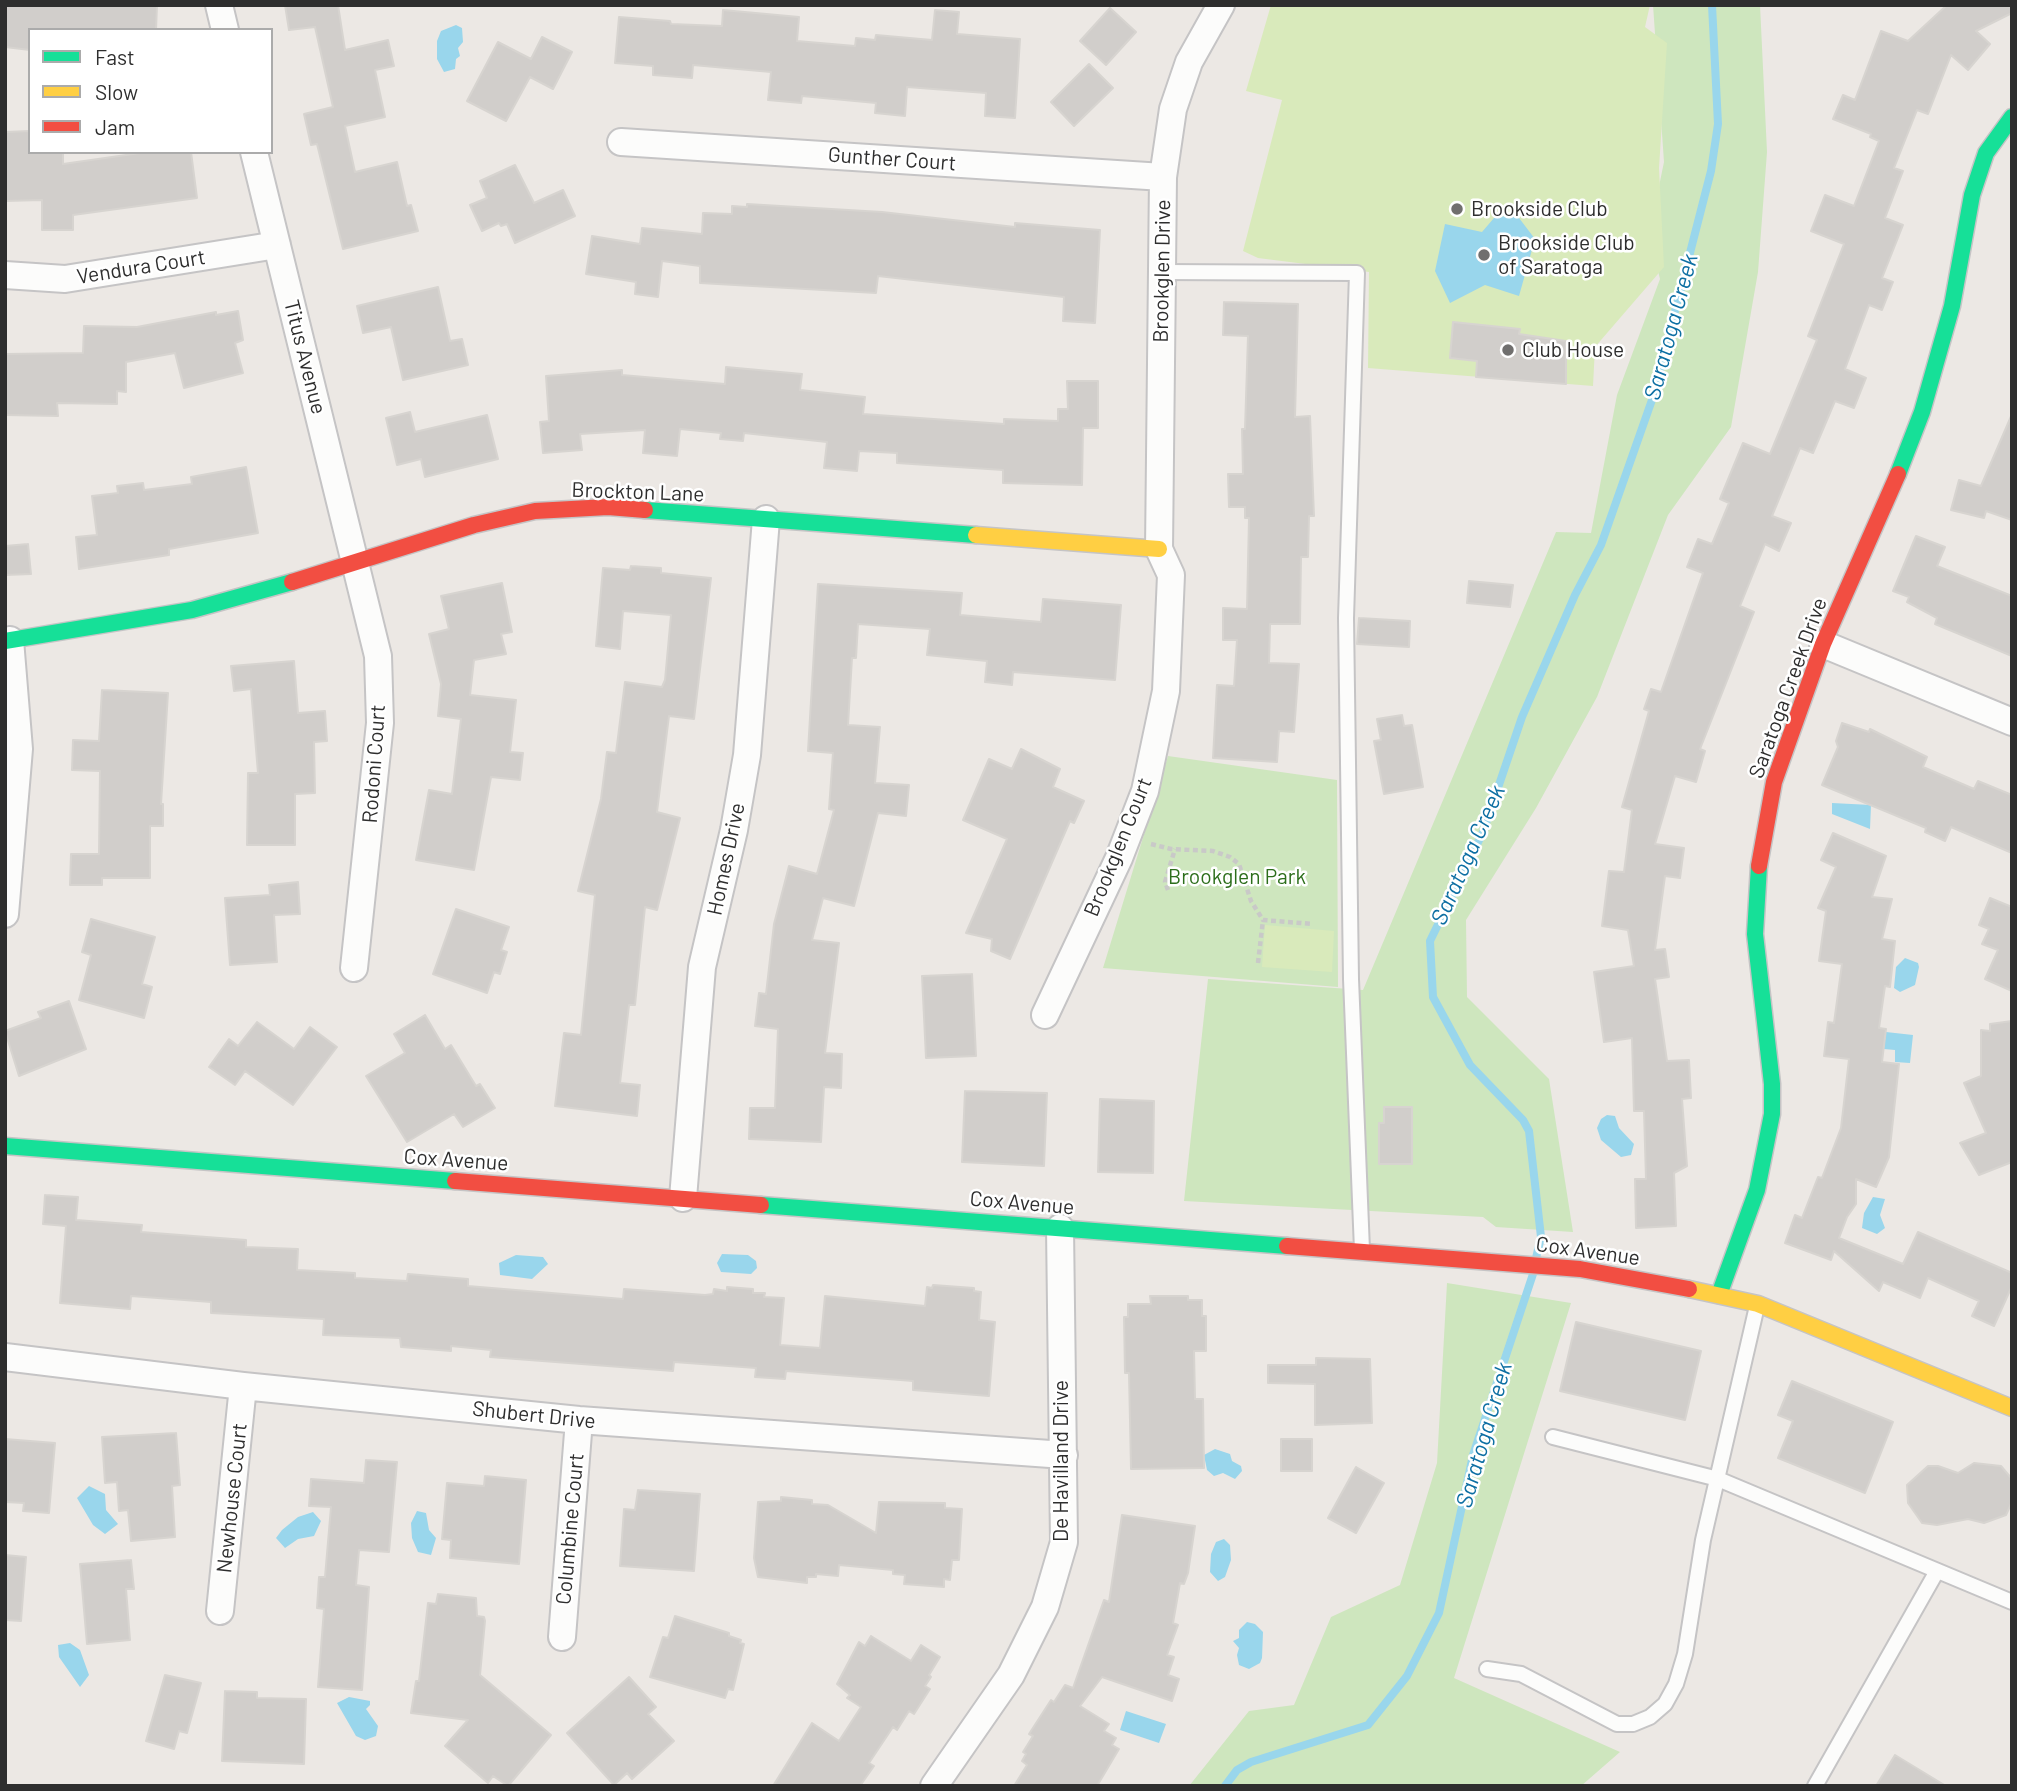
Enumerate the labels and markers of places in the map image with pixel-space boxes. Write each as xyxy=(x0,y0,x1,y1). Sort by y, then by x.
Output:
place label: Brookside Club xyxy=(1471,196,1608,222)
marker: Brookside Club xyxy=(1449,201,1465,217)
place label: Brookside Club of Saratoga xyxy=(1498,230,1635,280)
marker: Brookside Club of Saratoga xyxy=(1476,247,1492,263)
place label: Club House xyxy=(1522,337,1624,363)
marker: Club House xyxy=(1500,342,1516,358)

